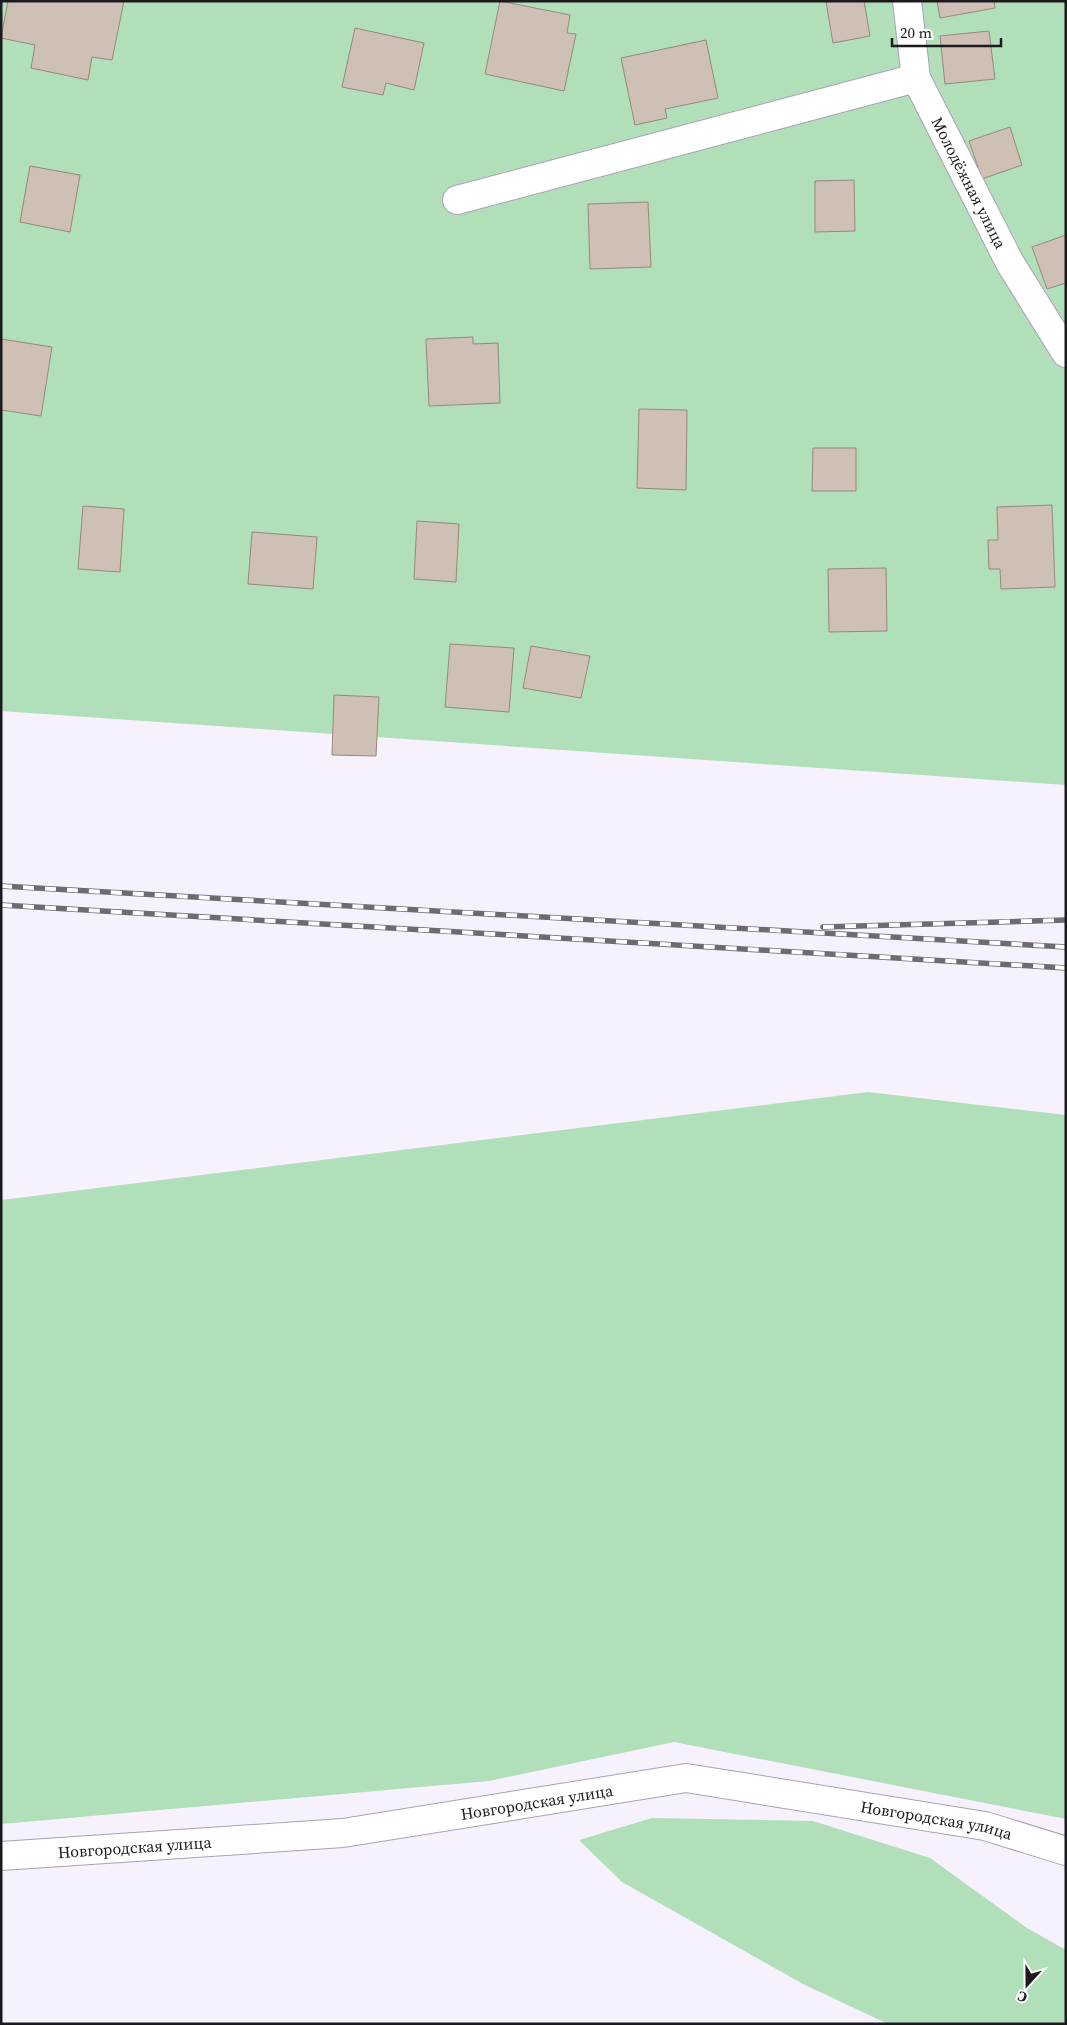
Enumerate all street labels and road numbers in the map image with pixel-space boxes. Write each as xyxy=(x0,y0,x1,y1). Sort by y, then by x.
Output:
street label: Молодёжная улица xyxy=(927,113,1012,253)
street label: Новгородская улица xyxy=(459,1779,615,1825)
street label: Новгородская улица xyxy=(859,1795,1016,1845)
street label: Новгородская улица xyxy=(57,1831,213,1863)

